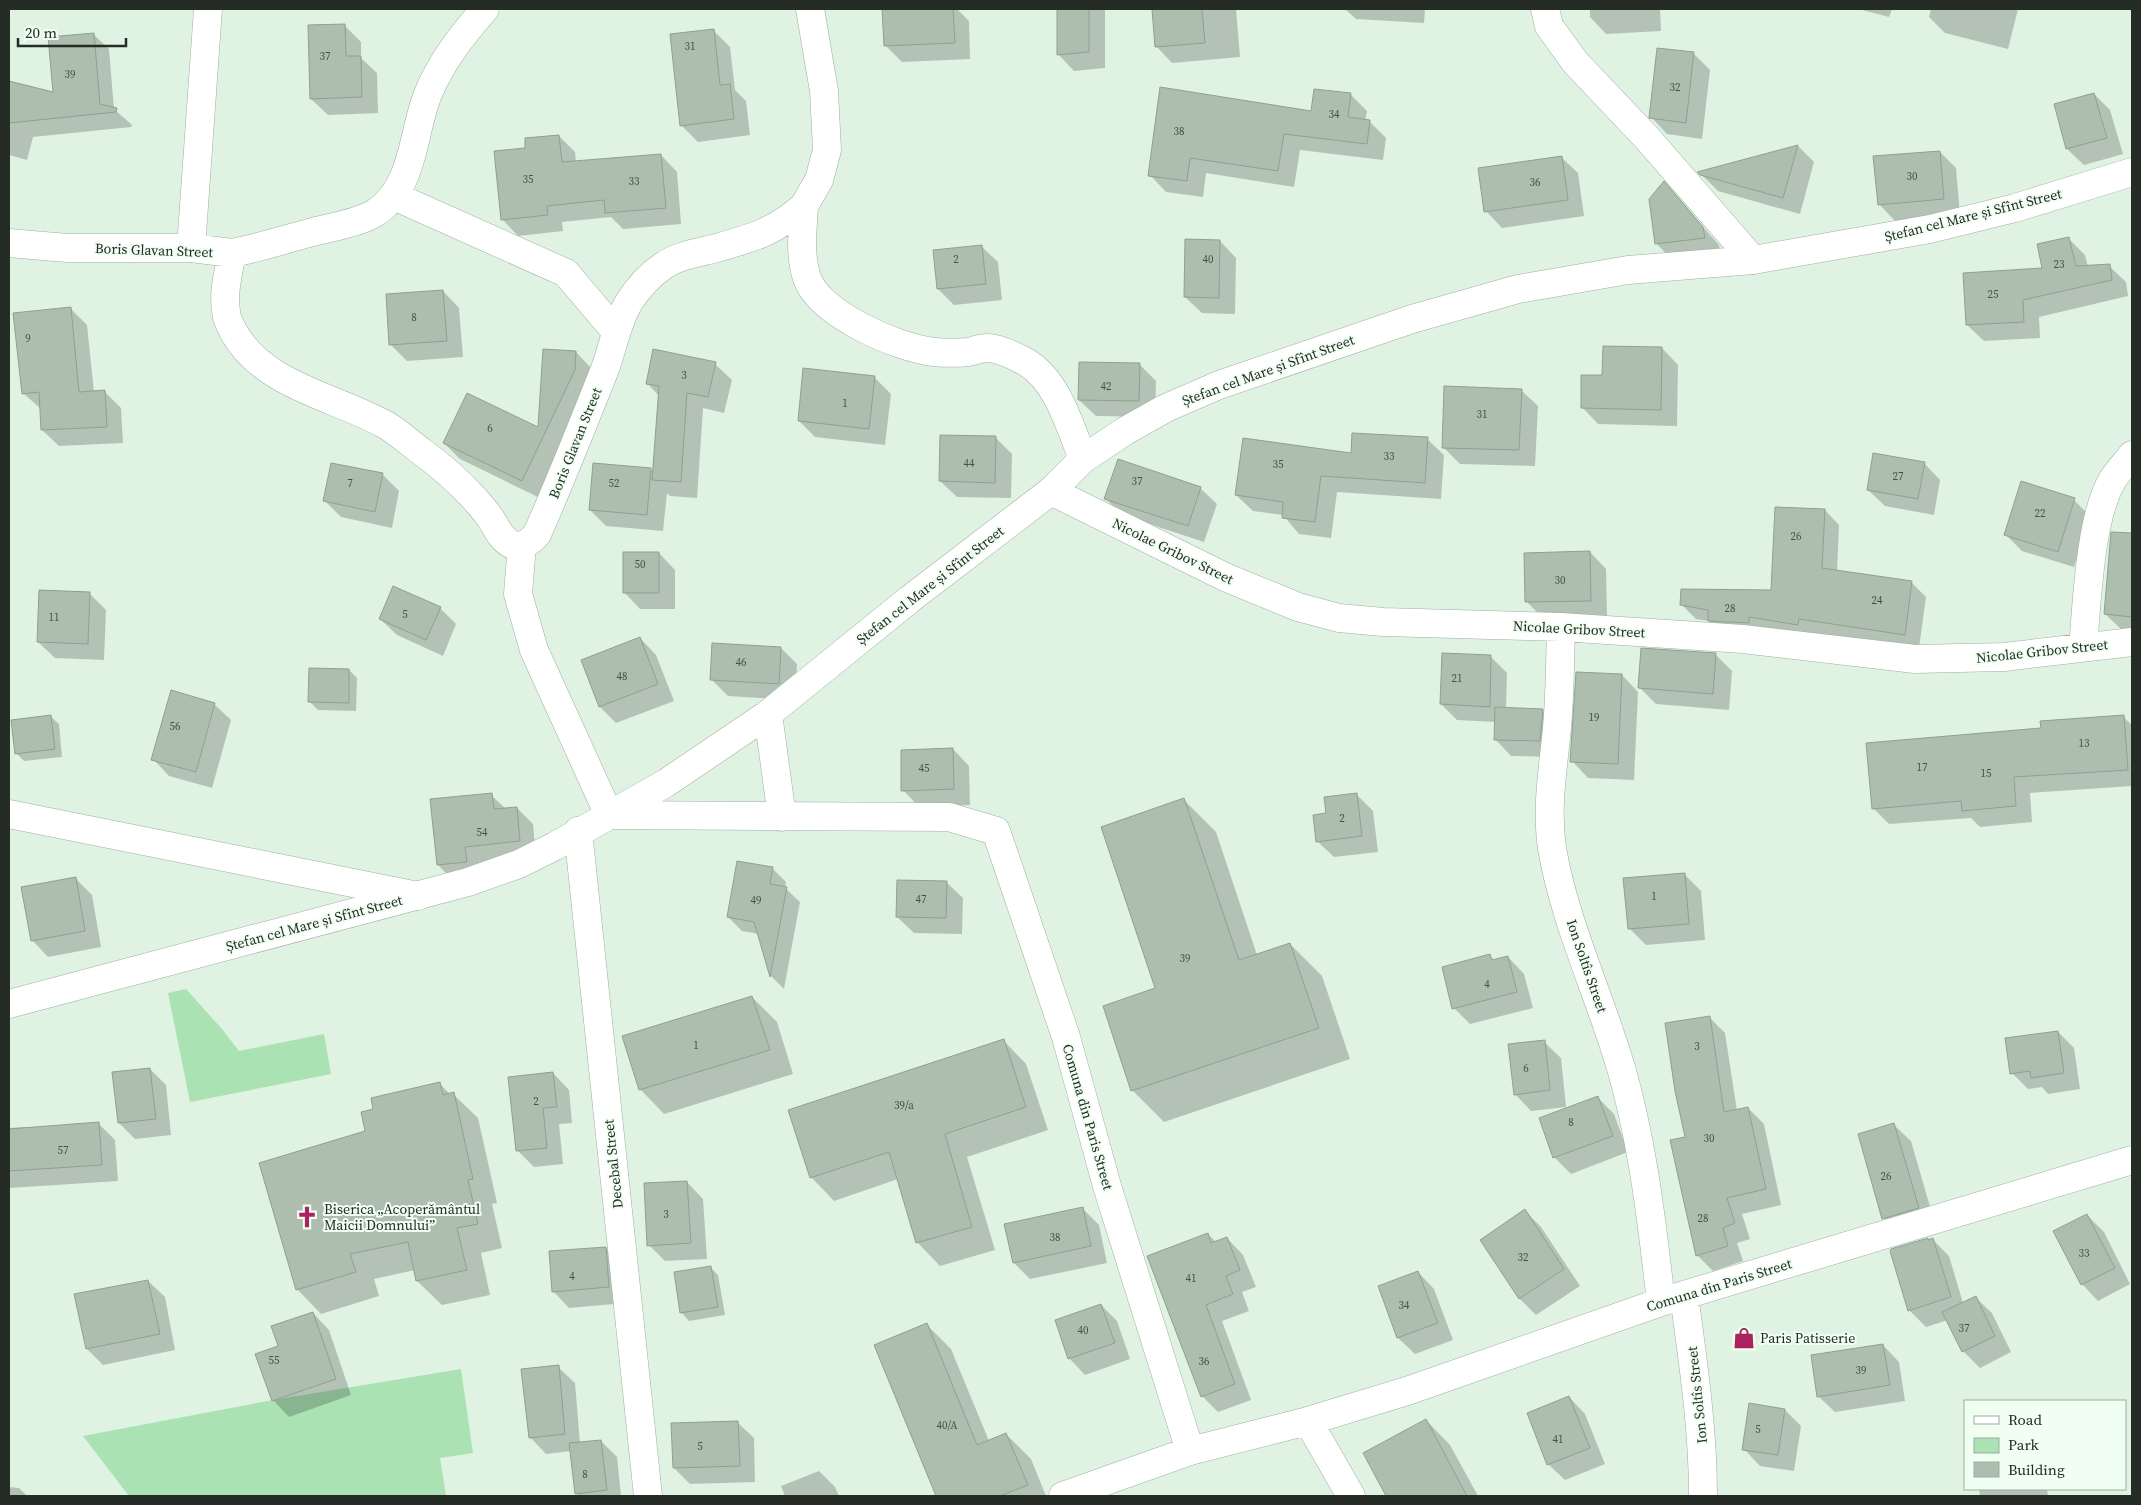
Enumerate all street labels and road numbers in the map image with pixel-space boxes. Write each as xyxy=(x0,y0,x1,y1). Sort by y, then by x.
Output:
street label: Ștefan cel Mare și Sfînt Street xyxy=(1882,183,2064,247)
street label: Boris Glavan Street xyxy=(95,238,214,262)
street label: Ștefan cel Mare și Sfînt Street xyxy=(1179,329,1357,411)
street label: Boris Glavan Street xyxy=(544,384,607,502)
street label: Nicolae Gribov Street xyxy=(1109,513,1237,589)
street label: Ștefan cel Mare și Sfînt Street xyxy=(852,521,1008,649)
street label: Nicolae Gribov Street xyxy=(1512,616,1646,642)
street label: Nicolae Gribov Street xyxy=(1975,634,2109,668)
street label: Ștefan cel Mare și Sfînt Street xyxy=(224,890,405,956)
street label: Ion Soltîs Street xyxy=(1562,917,1612,1016)
street label: Comuna din Paris Street xyxy=(1058,1042,1119,1193)
street label: Decebal Street xyxy=(598,1118,628,1210)
street label: Comuna din Paris Street xyxy=(1644,1253,1794,1317)
street label: Ion Soltîs Street xyxy=(1682,1345,1712,1445)

